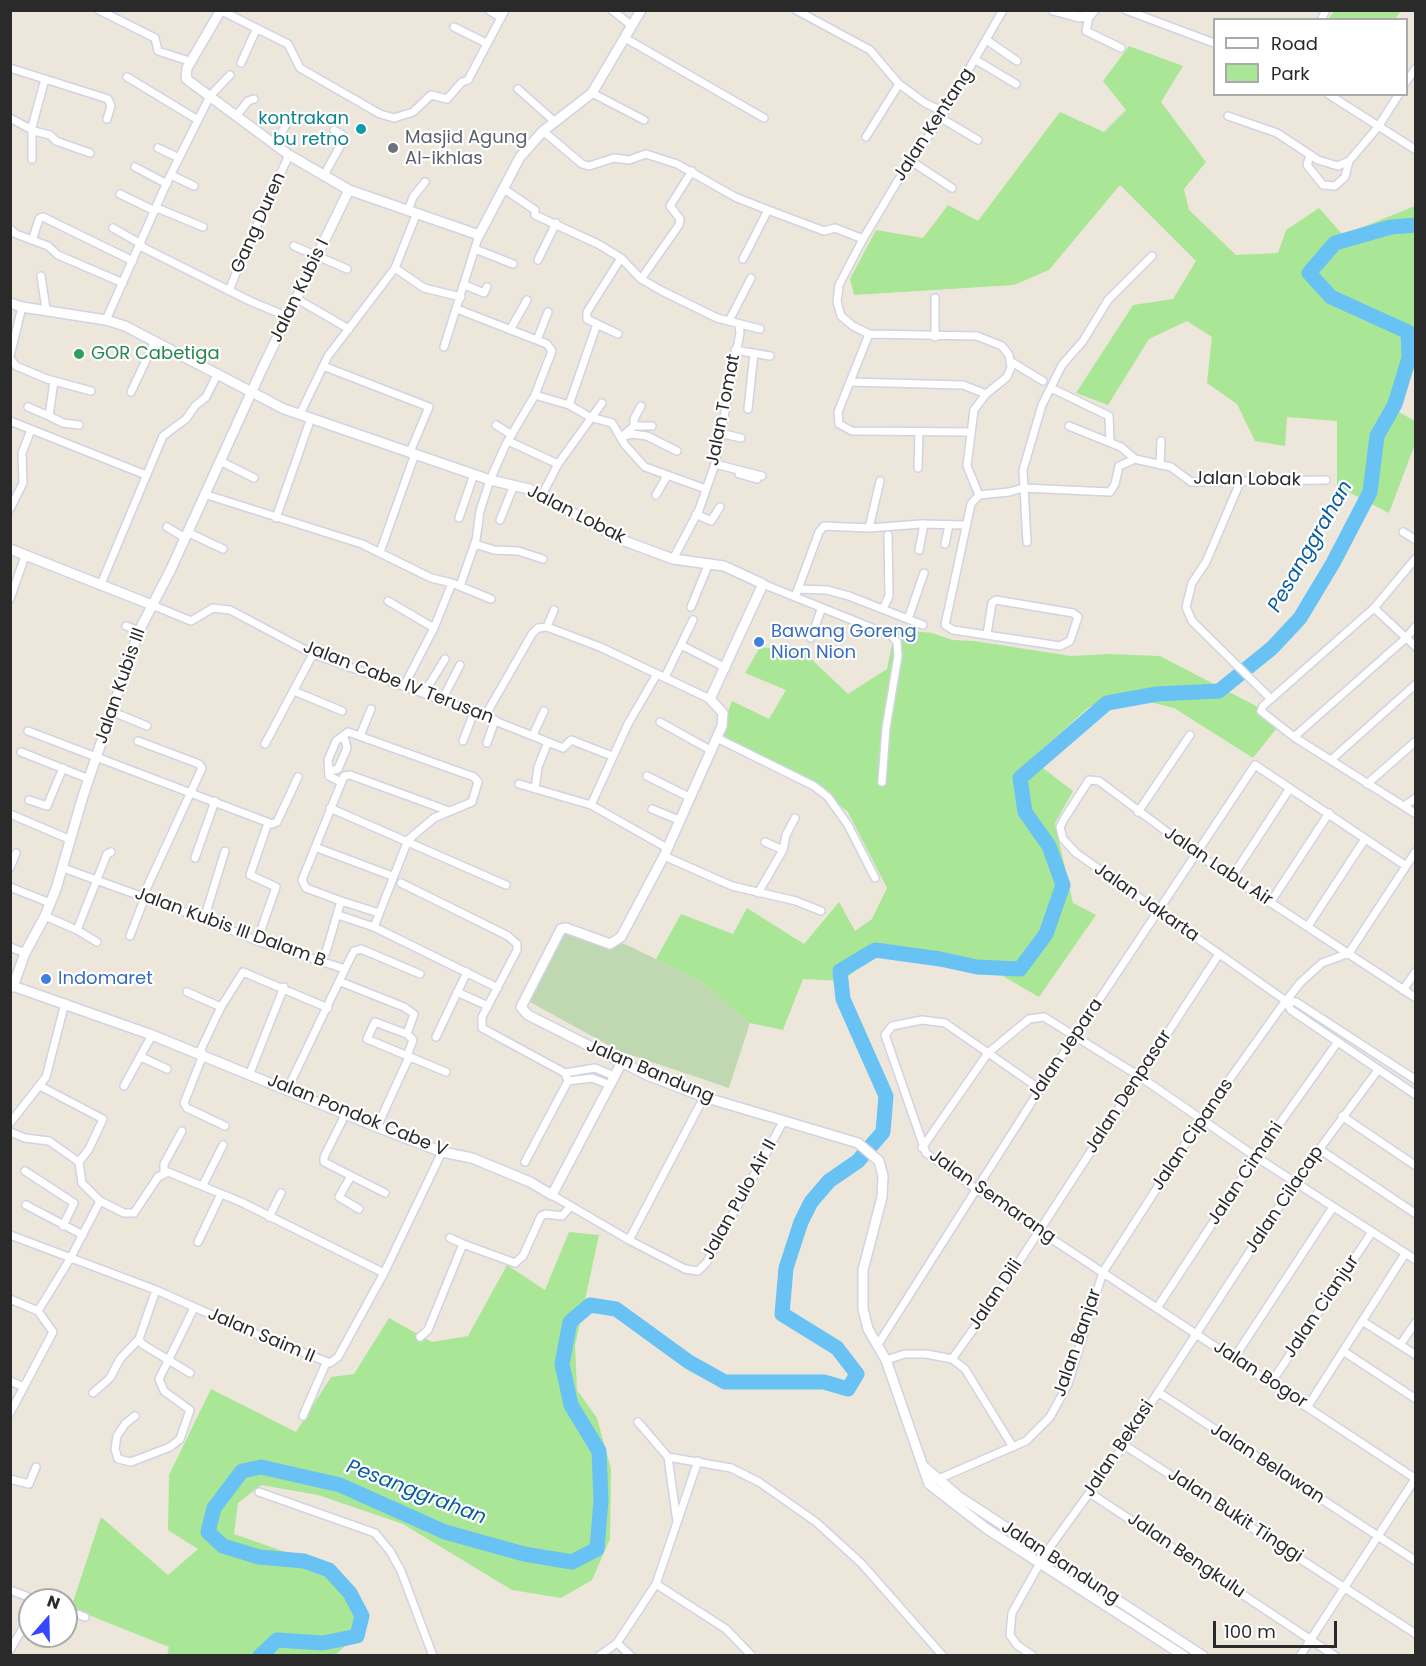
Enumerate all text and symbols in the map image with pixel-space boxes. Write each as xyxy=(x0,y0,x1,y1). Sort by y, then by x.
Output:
legend xyxy=(1213,18,1408,96)
text: Road xyxy=(1271,31,1318,56)
text: Park xyxy=(1271,61,1310,86)
street label: Jalan Kentang xyxy=(889,64,979,186)
place label: kontrakan bu retno xyxy=(258,108,349,150)
marker: kontrakan bu retno xyxy=(354,122,368,136)
place label: Masjid Agung Al-ikhlas xyxy=(405,127,527,170)
marker: Masjid Agung Al-ikhlas xyxy=(386,141,400,155)
street label: Gang Duren xyxy=(227,169,291,277)
street label: Jalan Kubis I xyxy=(266,236,334,346)
place label: GOR Cabetiga xyxy=(91,343,220,365)
marker: GOR Cabetiga xyxy=(72,347,86,361)
street label: Jalan Tomat xyxy=(703,352,745,468)
street label: Jalan Lobak xyxy=(1193,468,1301,492)
water label: Pesanggrahan xyxy=(1264,477,1358,617)
street label: Jalan Lobak xyxy=(523,481,629,549)
place label: Bawang Goreng Nion Nion xyxy=(771,621,917,664)
street label: Jalan Kubis III xyxy=(91,625,151,747)
marker: Bawang Goreng Nion Nion xyxy=(752,635,766,649)
street label: Jalan Cabe IV Terusan xyxy=(300,637,496,729)
street label: Jalan Labu Air xyxy=(1160,823,1276,911)
street label: Jalan Jakarta xyxy=(1089,859,1203,947)
street label: Jalan Kubis III Dalam B xyxy=(132,883,328,973)
place label: Indomaret xyxy=(58,968,153,990)
marker: Indomaret xyxy=(39,972,53,986)
street label: Jalan Jepara xyxy=(1024,995,1108,1105)
street label: Jalan Denpasar xyxy=(1081,1026,1177,1158)
street label: Jalan Bandung xyxy=(583,1035,717,1109)
street label: Jalan Pondok Cabe V xyxy=(264,1070,450,1162)
street label: Jalan Cipanas xyxy=(1148,1075,1238,1195)
street label: Jalan Cimahi xyxy=(1204,1118,1288,1230)
street label: Jalan Pulo Air II xyxy=(698,1136,782,1264)
street label: Jalan Cilacap xyxy=(1241,1142,1329,1258)
street label: Jalan Semarang xyxy=(925,1145,1059,1249)
street label: Jalan Cianjur xyxy=(1280,1251,1364,1363)
street label: Jalan Dili xyxy=(964,1256,1028,1334)
street label: Jalan Banjar xyxy=(1049,1286,1107,1400)
street label: Jalan Saim II xyxy=(204,1304,318,1368)
street label: Jalan Bogor xyxy=(1209,1337,1311,1413)
street label: Jalan Bekasi xyxy=(1079,1396,1159,1502)
street label: Jalan Belawan xyxy=(1206,1419,1328,1509)
water label: Pesanggrahan xyxy=(343,1455,489,1531)
street label: Jalan Bukit Tinggi xyxy=(1163,1464,1307,1568)
street label: Jalan Bengkulu xyxy=(1123,1509,1249,1603)
street label: Jalan Bandung xyxy=(997,1517,1123,1609)
north arrow xyxy=(18,1588,78,1648)
text: N xyxy=(44,1590,63,1615)
scale bar xyxy=(1216,1609,1340,1647)
text: 100 m xyxy=(1224,1619,1276,1644)

